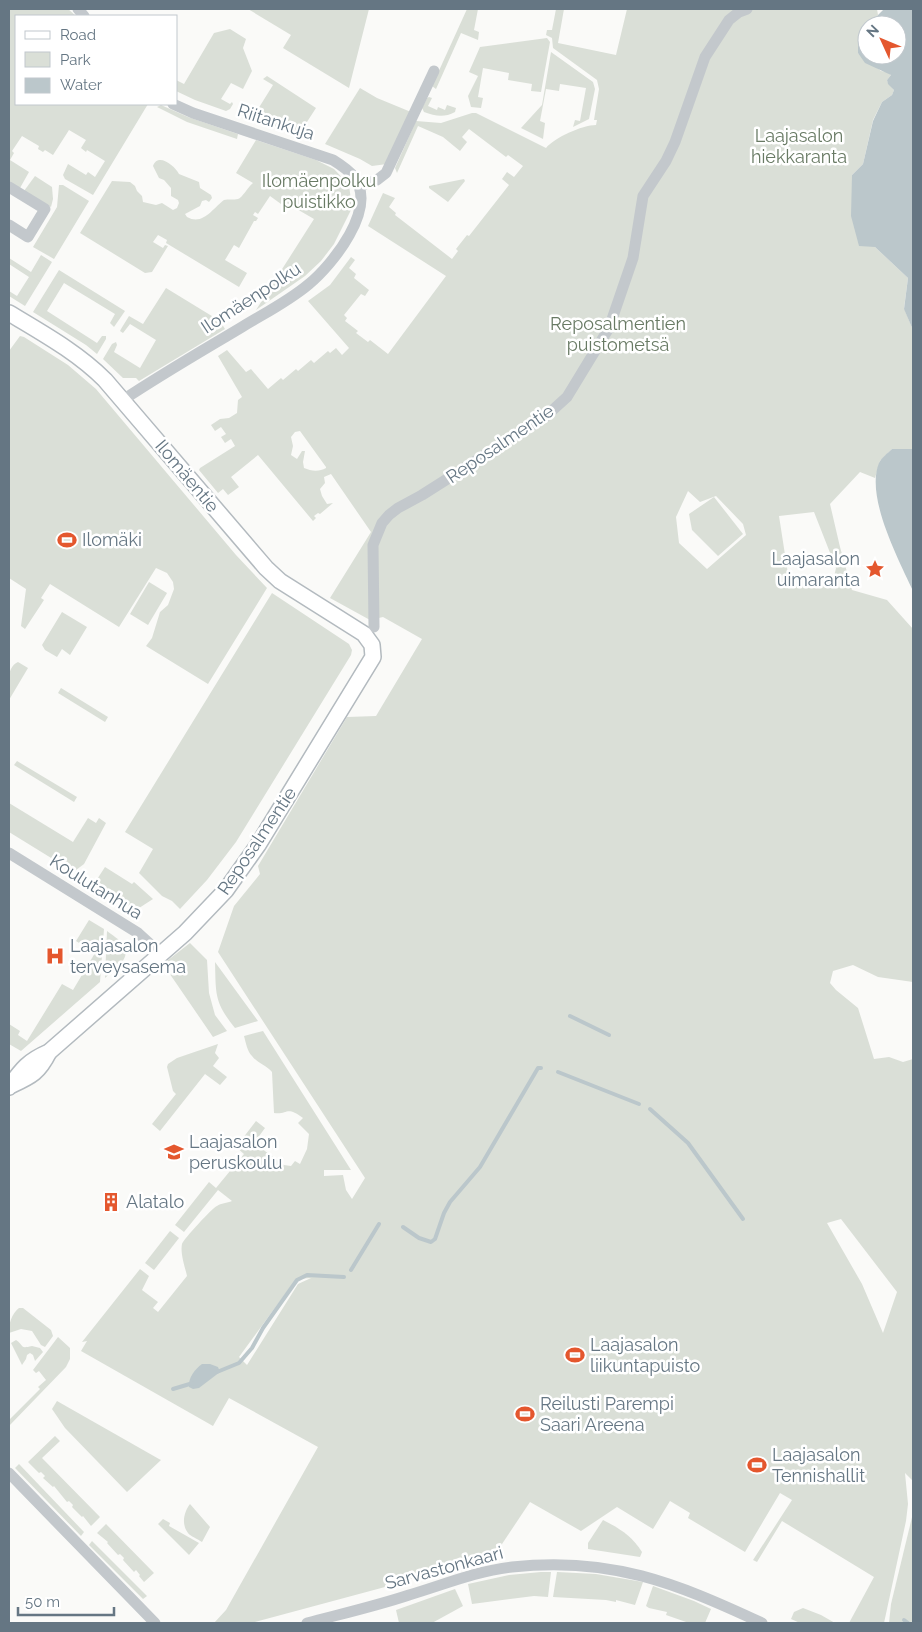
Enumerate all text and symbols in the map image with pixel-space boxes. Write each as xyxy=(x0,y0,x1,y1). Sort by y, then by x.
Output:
legend xyxy=(15,15,178,105)
north arrow xyxy=(857,15,907,65)
text: N xyxy=(863,22,882,40)
text: Road xyxy=(60,26,96,44)
text: Park xyxy=(60,51,91,69)
text: Water xyxy=(60,76,103,94)
street label: Riitankuja xyxy=(235,99,317,144)
park label: Laajasalon hiekkaranta xyxy=(751,125,847,167)
park label: Ilomäenpolku puistikko xyxy=(262,170,376,212)
street label: Ilomäenpolku xyxy=(197,258,304,338)
park label: Reposalmentien puistometsä xyxy=(550,313,686,355)
street label: Reposalmentie xyxy=(442,400,558,487)
street label: Ilomäentie xyxy=(151,435,224,516)
sports icon: Ilomäki xyxy=(56,529,78,551)
place label: Ilomäki xyxy=(82,529,142,550)
place label: Laajasalon uimaranta xyxy=(771,548,860,590)
place icon: Laajasalon uimaranta xyxy=(864,558,886,580)
street label: Reposalmentie xyxy=(213,783,301,899)
street label: Koulutanhua xyxy=(46,850,146,923)
place label: Laajasalon terveysasema xyxy=(70,935,186,977)
hospital icon: Laajasalon terveysasema xyxy=(44,945,66,967)
place label: Laajasalon peruskoulu xyxy=(189,1131,282,1173)
school or university icon: Laajasalon peruskoulu xyxy=(163,1141,185,1163)
building icon: Alatalo xyxy=(100,1191,122,1213)
place label: Alatalo xyxy=(126,1191,185,1212)
place label: Laajasalon liikuntapuisto xyxy=(590,1334,701,1376)
sports icon: Laajasalon liikuntapuisto xyxy=(564,1344,586,1366)
place label: Reilusti Parempi Saari Areena xyxy=(540,1393,674,1435)
sports icon: Reilusti Parempi Saari Areena xyxy=(514,1403,536,1425)
place label: Laajasalon Tennishallit xyxy=(772,1444,865,1486)
sports icon: Laajasalon Tennishallit xyxy=(746,1454,768,1476)
street label: Sarvastonkaari xyxy=(383,1542,505,1593)
scale bar xyxy=(18,1584,114,1616)
text: 50 m xyxy=(25,1593,60,1611)

